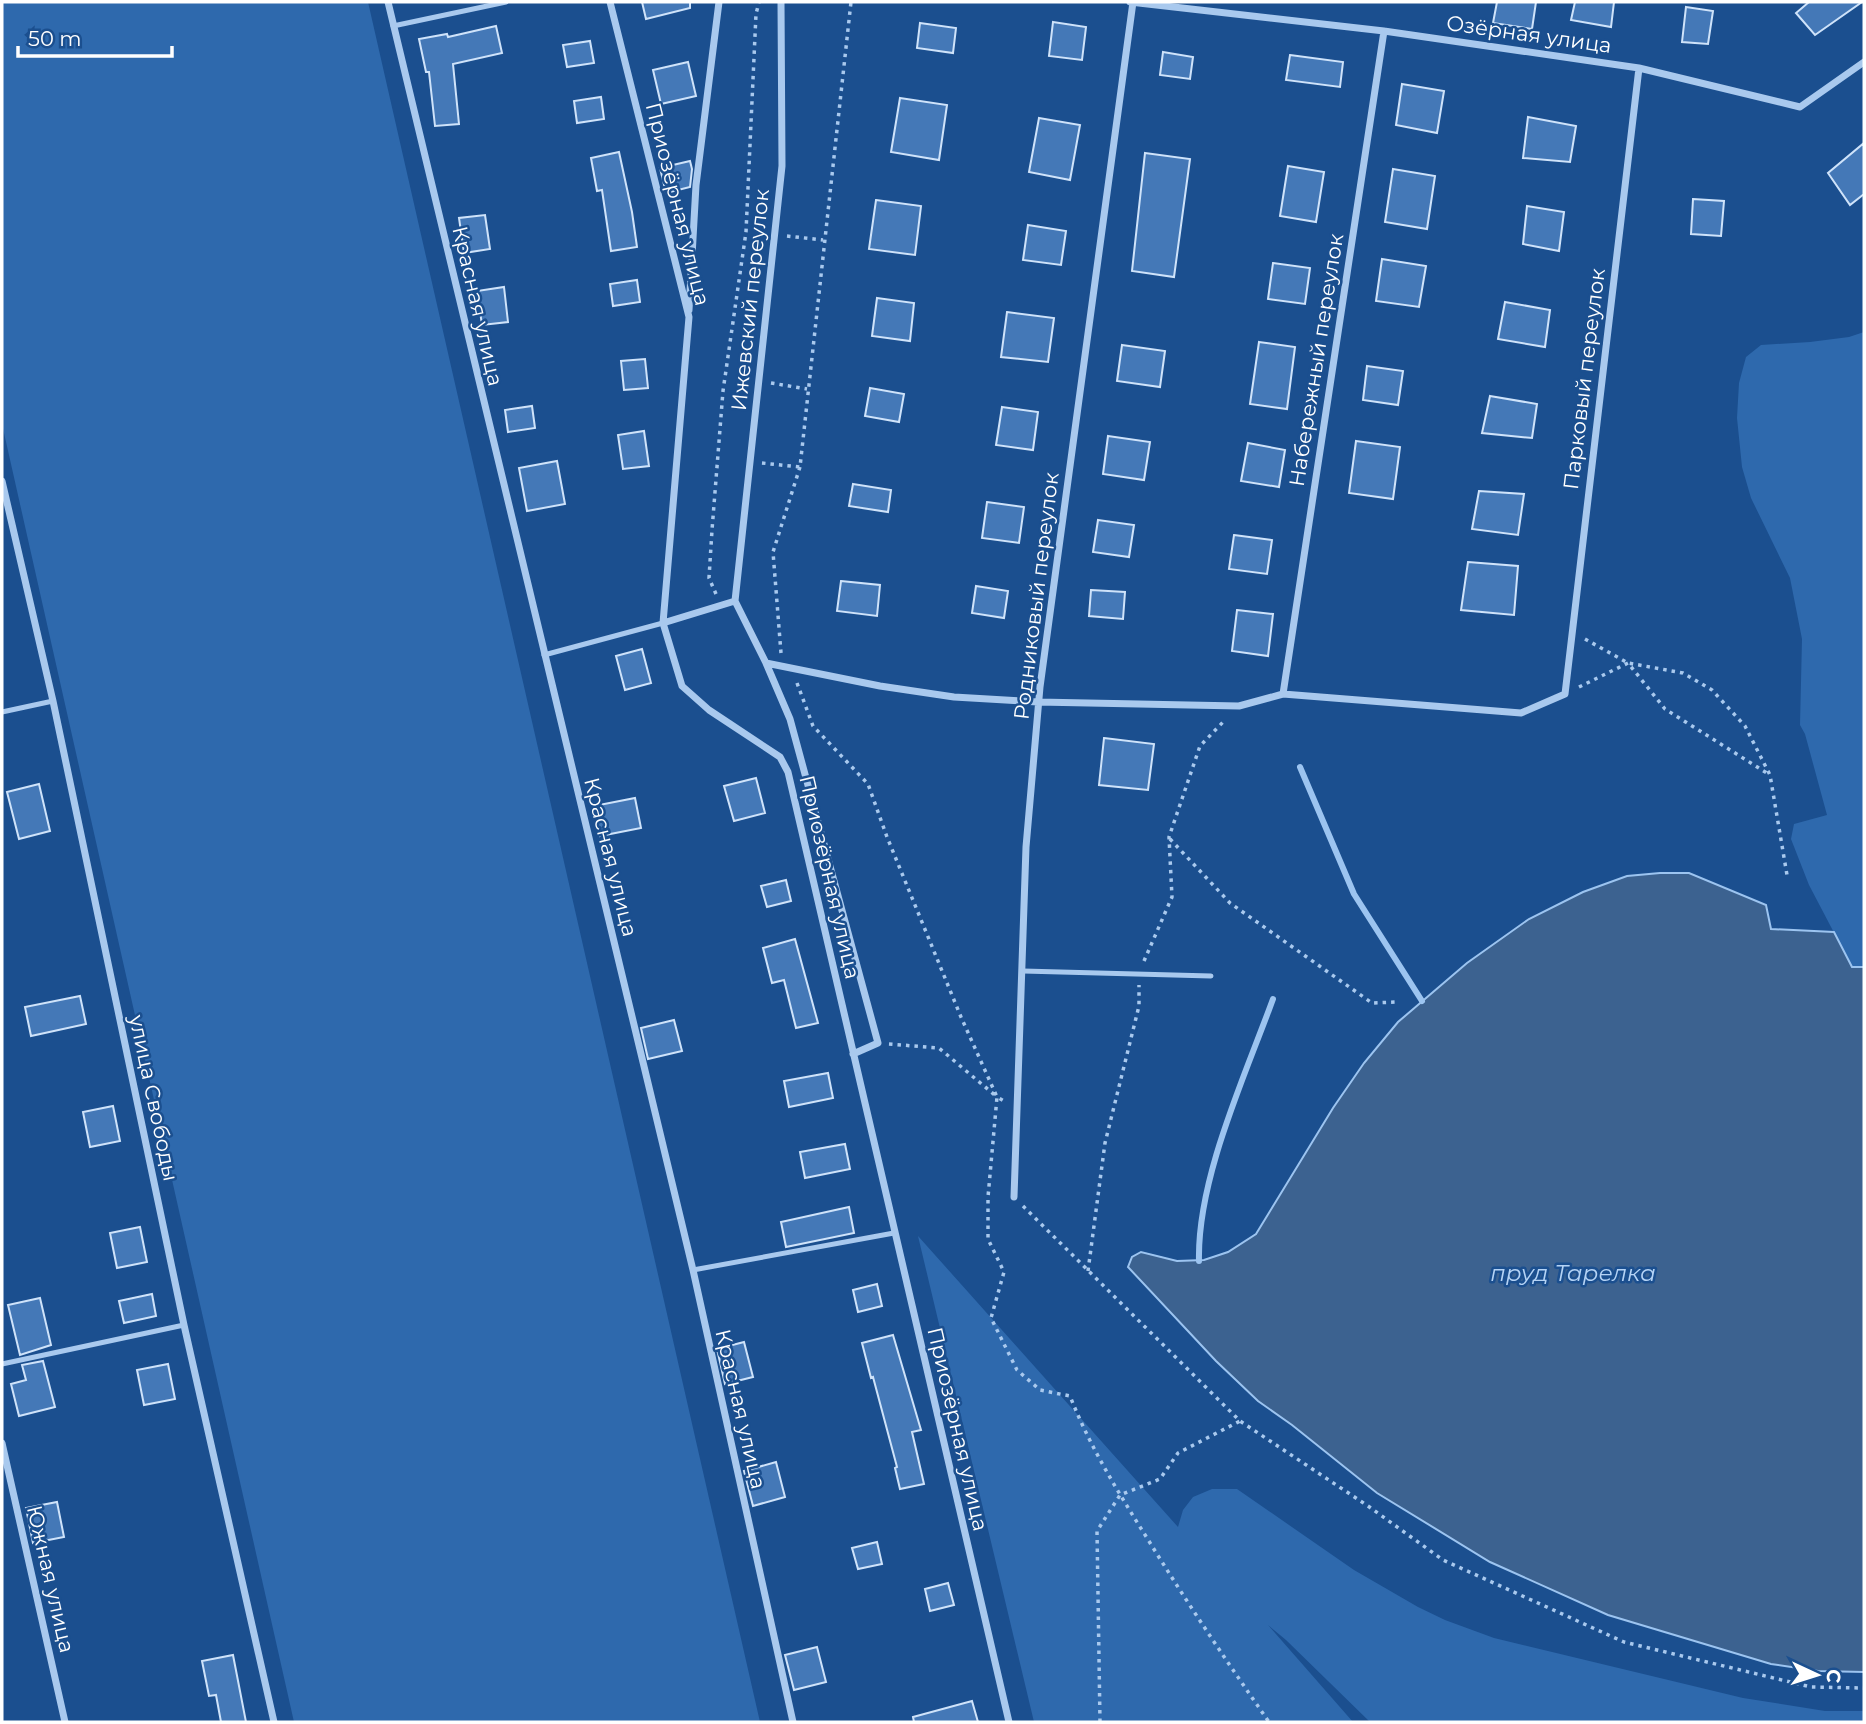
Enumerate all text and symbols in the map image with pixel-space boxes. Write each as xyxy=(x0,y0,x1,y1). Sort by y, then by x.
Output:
street label: Озёрная улица xyxy=(1445,10,1613,58)
scale bar xyxy=(18,14,172,58)
text: 50 m xyxy=(28,26,82,51)
street label: Приозёрная улица xyxy=(641,100,715,308)
street label: Ижевский переулок xyxy=(726,188,774,412)
street label: Красная улица xyxy=(447,224,509,388)
street label: Набережный переулок xyxy=(1284,232,1348,488)
street label: Парковый переулок xyxy=(1558,267,1610,491)
street label: Родниковый переулок xyxy=(1008,471,1064,721)
street label: Приозёрная улица xyxy=(794,773,866,981)
street label: Красная улица xyxy=(579,775,643,939)
street label: улица Свободы xyxy=(124,1012,184,1184)
water label: пруд Тарелка xyxy=(1490,1259,1656,1287)
street label: Приозёрная улица xyxy=(922,1325,994,1533)
street label: Красная улица xyxy=(710,1327,772,1491)
street label: Южная улица xyxy=(22,1503,80,1655)
north arrow xyxy=(1782,1640,1852,1710)
text: С xyxy=(1821,1668,1845,1684)

